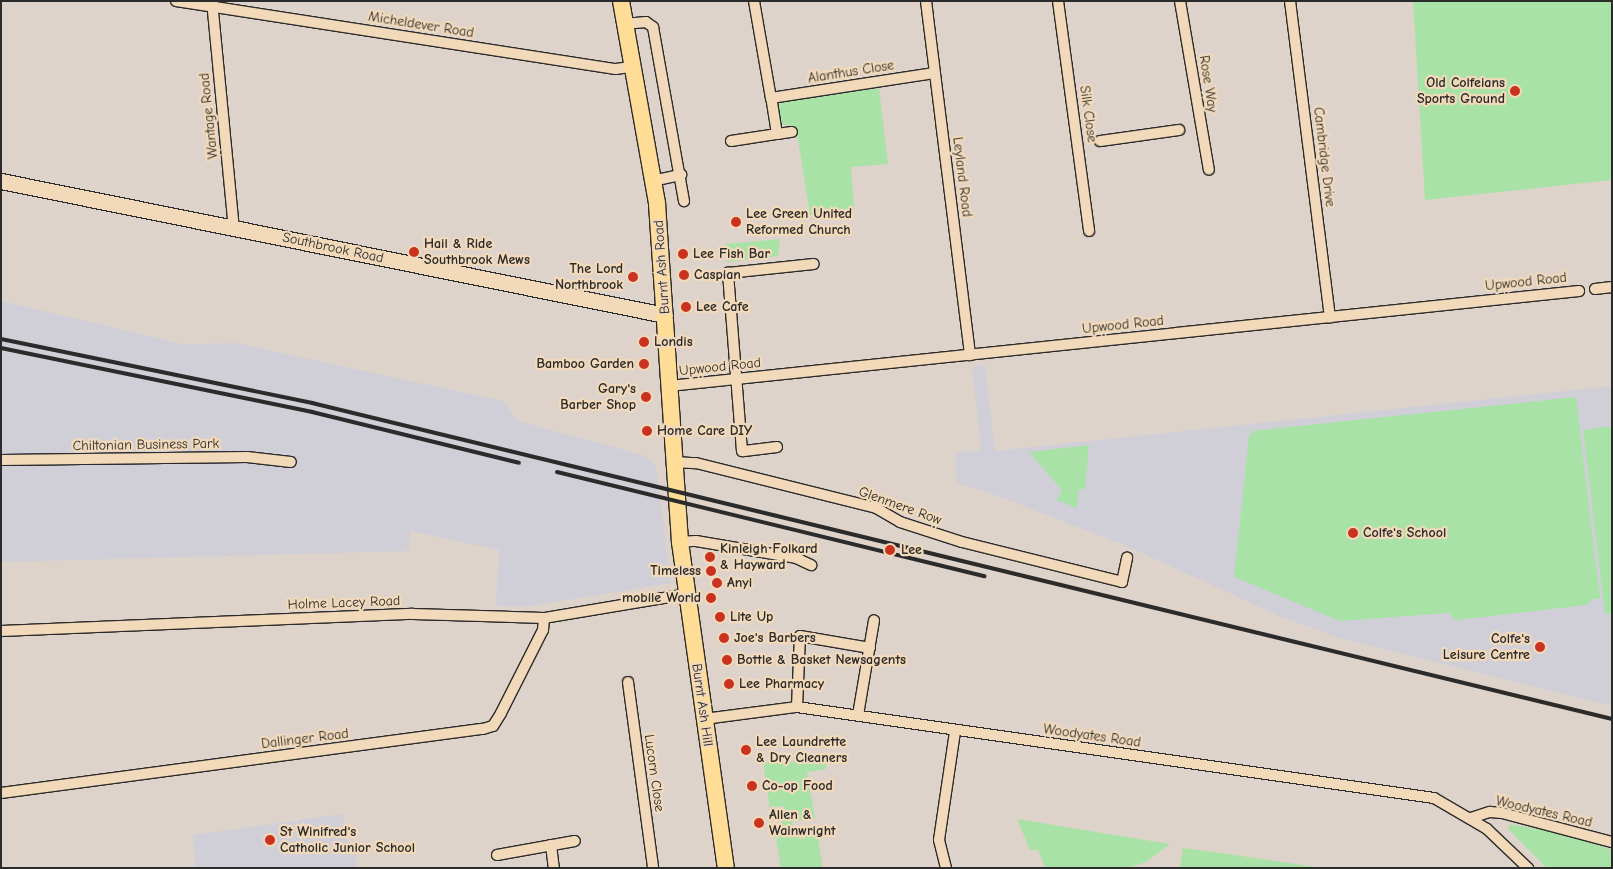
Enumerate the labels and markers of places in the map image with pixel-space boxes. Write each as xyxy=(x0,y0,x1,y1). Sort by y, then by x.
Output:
place label: Old Colfeians Sports Ground xyxy=(1417,75,1505,108)
marker: Old Colfeians Sports Ground xyxy=(1509,85,1521,97)
place label: Lee Green United Reformed Church xyxy=(746,206,852,238)
marker: Lee Green United Reformed Church xyxy=(730,216,742,228)
place label: Hail & Ride Southbrook Mews xyxy=(424,236,530,268)
marker: Hail & Ride Southbrook Mews xyxy=(408,246,420,258)
place label: Lee Fish Bar xyxy=(693,246,770,262)
marker: Lee Fish Bar xyxy=(677,248,689,260)
place label: The Lord Northbrook xyxy=(555,261,623,294)
place label: Caspian xyxy=(694,267,741,283)
marker: Caspian xyxy=(678,269,690,281)
marker: The Lord Northbrook xyxy=(627,271,639,283)
place label: Lee Cafe xyxy=(696,299,749,315)
marker: Lee Cafe xyxy=(680,301,692,313)
place label: Londis xyxy=(654,334,693,350)
marker: Londis xyxy=(638,336,650,348)
place label: Bamboo Garden xyxy=(536,356,634,372)
marker: Bamboo Garden xyxy=(638,358,650,370)
place label: Gary's Barber Shop xyxy=(560,381,636,414)
marker: Gary's Barber Shop xyxy=(640,391,652,403)
place label: Home Care DIY xyxy=(657,423,752,439)
marker: Home Care DIY xyxy=(641,425,653,437)
place label: Colfe's School xyxy=(1363,525,1446,541)
marker: Colfe's School xyxy=(1347,527,1359,539)
place label: Kinleigh Folkard & Hayward xyxy=(720,541,817,574)
place label: Lee xyxy=(901,542,922,558)
marker: Lee xyxy=(883,543,897,557)
marker: Kinleigh Folkard & Hayward xyxy=(704,551,716,563)
place label: Timeless xyxy=(650,563,701,579)
marker: Timeless xyxy=(705,565,717,577)
place label: Anyi xyxy=(727,575,752,591)
marker: Anyi xyxy=(711,577,723,589)
place label: mobile World xyxy=(622,590,701,606)
marker: mobile World xyxy=(705,592,717,604)
place label: Lite Up xyxy=(730,609,773,625)
marker: Lite Up xyxy=(714,611,726,623)
place label: Joe's Barbers xyxy=(734,630,816,646)
place label: Colfe's Leisure Centre xyxy=(1443,631,1530,664)
marker: Joe's Barbers xyxy=(718,632,730,644)
marker: Colfe's Leisure Centre xyxy=(1534,641,1546,653)
place label: Bottle & Basket Newsagents xyxy=(737,652,906,668)
marker: Bottle & Basket Newsagents xyxy=(721,654,733,666)
place label: Lee Pharmacy xyxy=(739,676,824,692)
marker: Lee Pharmacy xyxy=(723,678,735,690)
place label: Lee Laundrette & Dry Cleaners xyxy=(756,734,847,766)
marker: Lee Laundrette & Dry Cleaners xyxy=(740,744,752,756)
place label: Co-op Food xyxy=(762,778,833,794)
marker: Co-op Food xyxy=(746,780,758,792)
place label: Allen & Wainwright xyxy=(769,807,836,840)
marker: Allen & Wainwright xyxy=(753,817,765,829)
place label: St Winifred's Catholic Junior School xyxy=(280,824,415,856)
marker: St Winifred's Catholic Junior School xyxy=(264,834,276,846)

